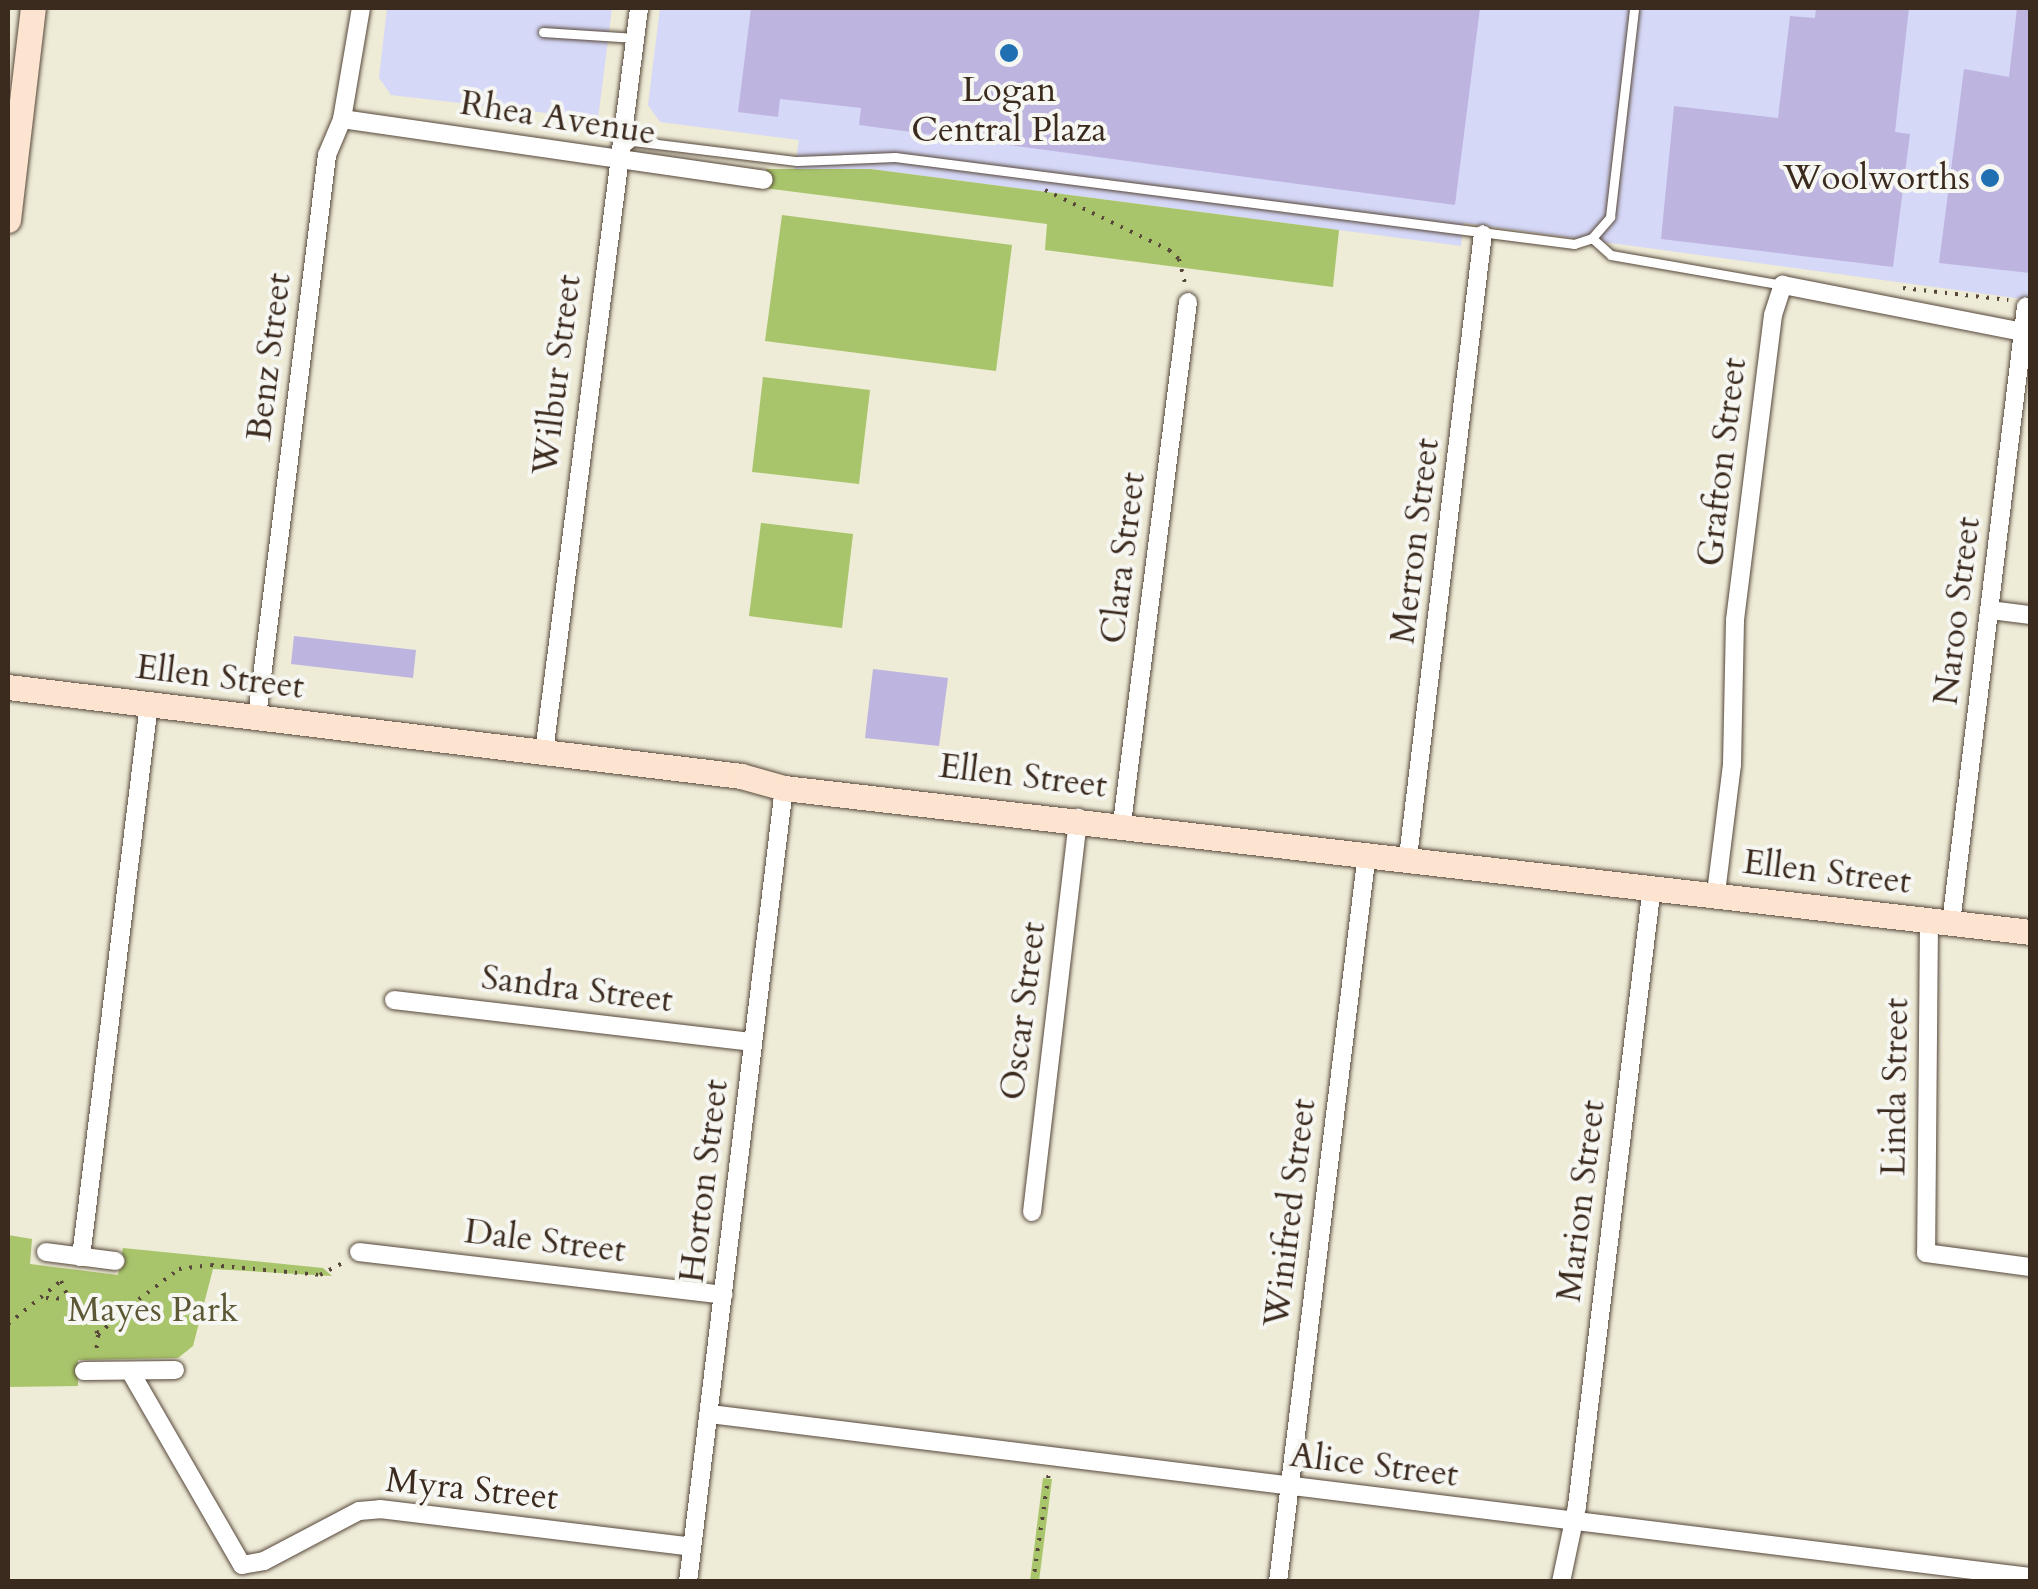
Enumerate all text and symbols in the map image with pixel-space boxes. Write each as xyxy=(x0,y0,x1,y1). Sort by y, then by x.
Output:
marker: Logan Central Plaza xyxy=(998,42,1020,64)
place label: Logan Central Plaza xyxy=(911,69,1107,151)
street label: Rhea Avenue xyxy=(457,82,659,154)
place label: Woolworths xyxy=(1783,157,1970,199)
marker: Woolworths xyxy=(1979,167,2001,189)
street label: Benz Street xyxy=(238,271,300,443)
street label: Wilbur Street xyxy=(524,272,590,478)
street label: Grafton Street xyxy=(1688,355,1756,569)
street label: Merron Street xyxy=(1382,436,1448,646)
street label: Clara Street xyxy=(1092,470,1154,646)
street label: Naroo Street xyxy=(1925,515,1989,707)
street label: Ellen Street xyxy=(134,646,306,708)
street label: Ellen Street xyxy=(937,745,1109,807)
street label: Ellen Street xyxy=(1741,841,1913,903)
street label: Oscar Street xyxy=(991,919,1055,1103)
street label: Sandra Street xyxy=(479,956,675,1022)
street label: Linda Street xyxy=(1872,998,1918,1176)
street label: Horton Street xyxy=(671,1077,737,1285)
street label: Winifred Street xyxy=(1255,1096,1325,1330)
street label: Marion Street xyxy=(1548,1098,1614,1304)
street label: Dale Street xyxy=(462,1210,628,1272)
park label: Mayes Park xyxy=(68,1289,238,1331)
street label: Alice Street xyxy=(1288,1434,1460,1496)
street label: Myra Street xyxy=(384,1459,560,1519)

